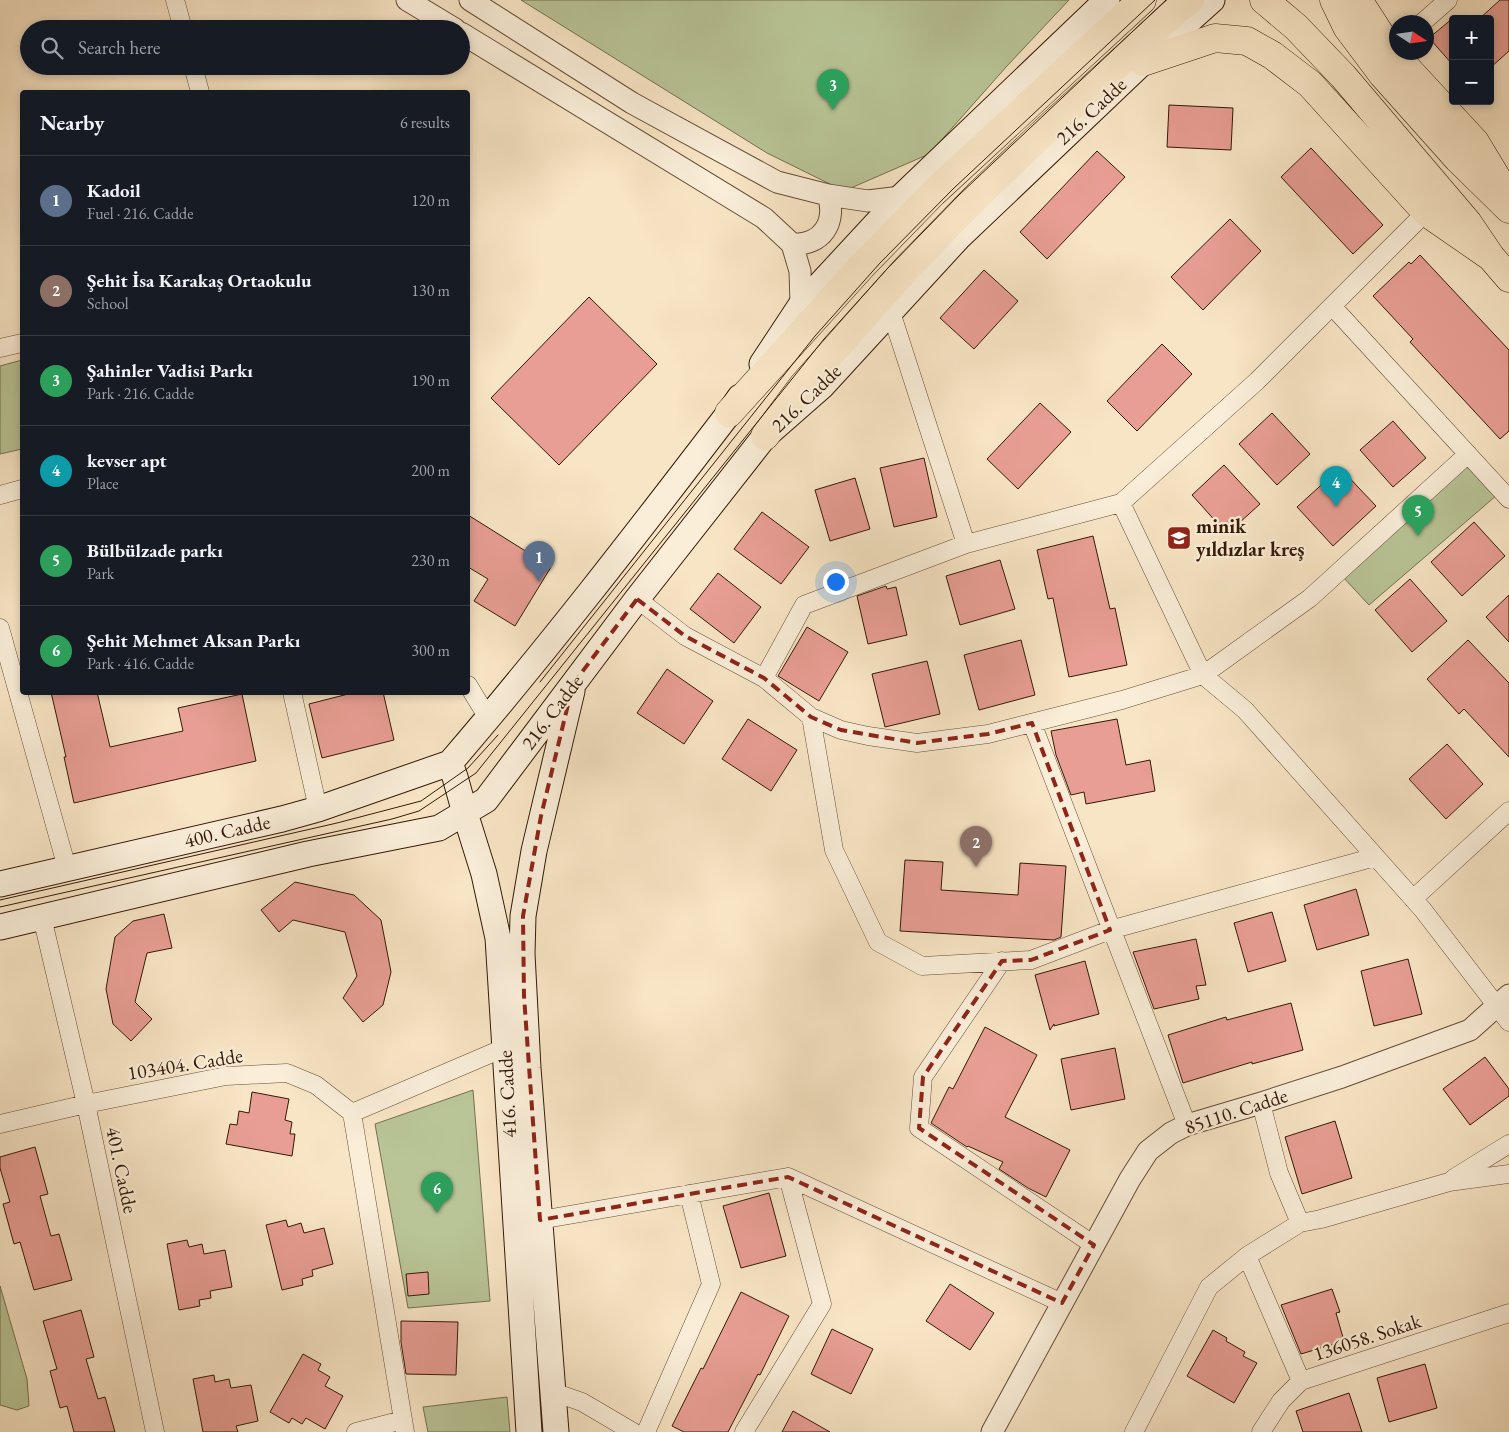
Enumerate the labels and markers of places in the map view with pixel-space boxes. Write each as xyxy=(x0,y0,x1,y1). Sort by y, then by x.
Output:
pin: 3 xyxy=(817,69,849,110)
pin: 4 xyxy=(1320,466,1352,507)
pin: 5 xyxy=(1402,495,1434,536)
place label: minik yıldızlar kreş xyxy=(1196,513,1305,562)
school or university icon: minik yıldızlar kreş xyxy=(1166,525,1192,551)
pin: 1 xyxy=(523,541,555,582)
pin: 2 xyxy=(960,826,992,867)
pin: 6 xyxy=(421,1172,453,1213)

